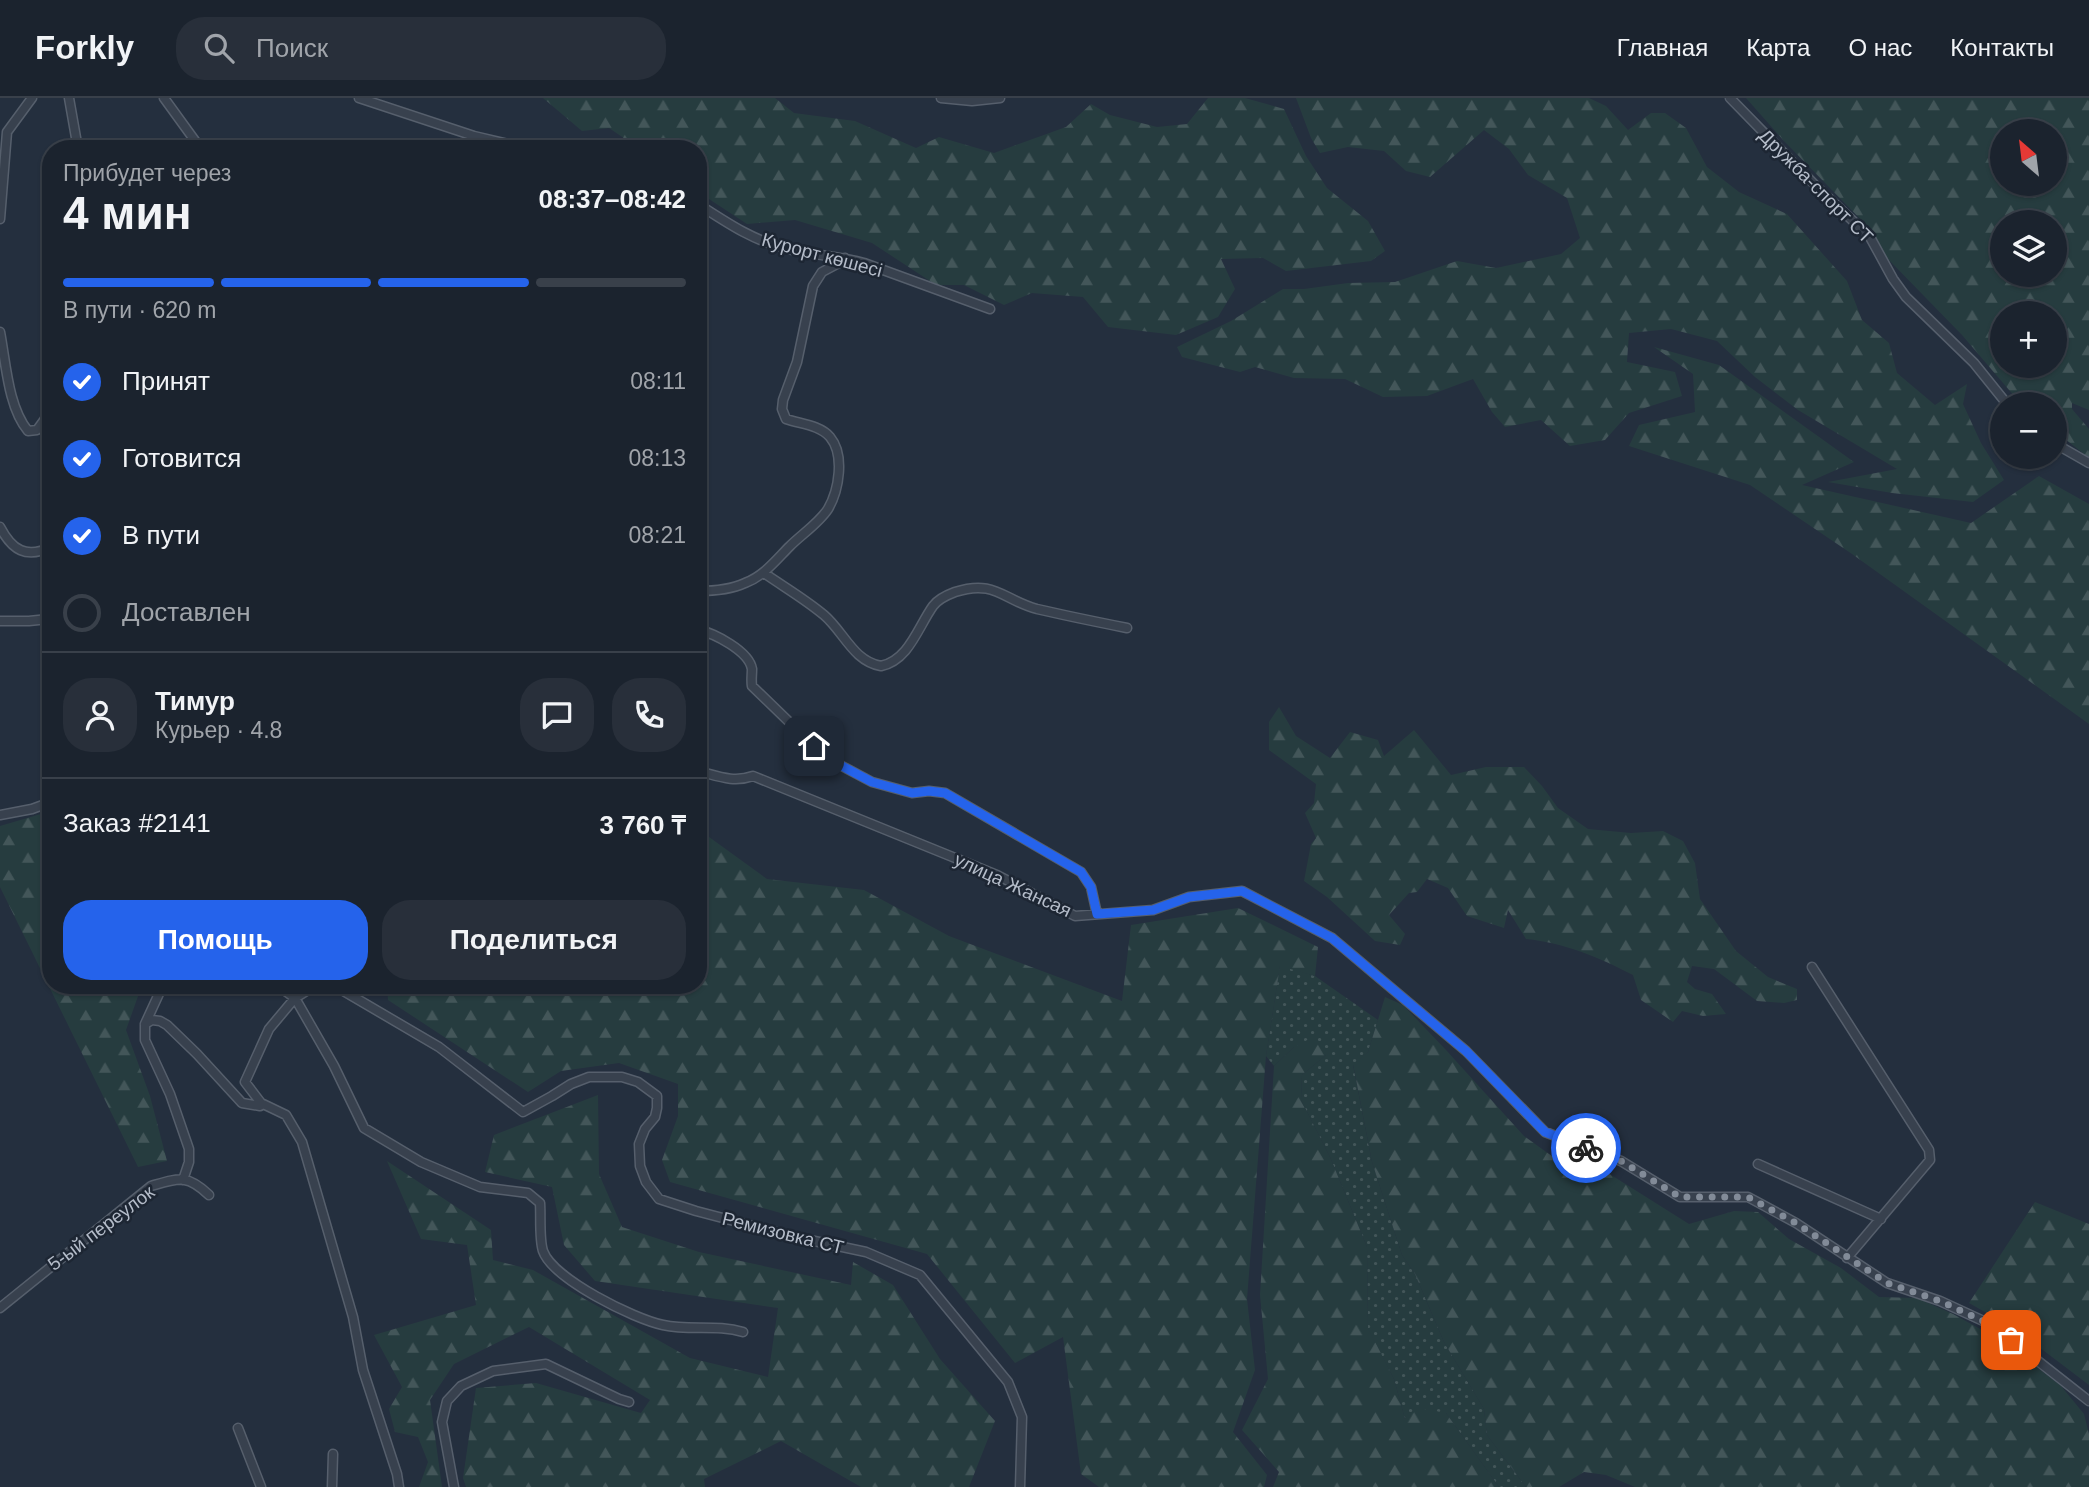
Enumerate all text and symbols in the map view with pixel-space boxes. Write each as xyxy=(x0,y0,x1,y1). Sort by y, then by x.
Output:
search box xyxy=(176,17,666,80)
text: Forkly xyxy=(35,29,134,66)
icon: search xyxy=(200,29,238,67)
text: Поиск xyxy=(256,33,328,63)
text: Главная xyxy=(1617,34,1708,61)
text: Карта xyxy=(1746,34,1810,61)
text: О нас xyxy=(1848,34,1912,61)
text: Контакты xyxy=(1950,34,2054,61)
north arrow xyxy=(1990,119,2067,196)
map controls xyxy=(1990,119,2067,469)
street label: Дружба-спорт СТ xyxy=(1755,125,1878,248)
text: Прибудет через xyxy=(63,160,231,186)
text: 08:37–08:42 xyxy=(539,184,686,214)
text: 4 мин xyxy=(63,187,191,239)
button: layers xyxy=(1990,210,2067,287)
street label: Курорт көшесі xyxy=(759,229,885,281)
text: В пути · 620 m xyxy=(63,297,216,323)
button: + xyxy=(1990,301,2067,378)
icon: check xyxy=(63,363,101,401)
text: Принят xyxy=(122,366,210,396)
text: 08:11 xyxy=(630,368,686,394)
button: − xyxy=(1990,392,2067,469)
icon: check xyxy=(63,440,101,478)
text: Готовится xyxy=(122,443,241,473)
text: 08:13 xyxy=(628,445,686,471)
icon: check xyxy=(63,517,101,555)
text: В пути xyxy=(122,520,200,550)
text: 08:21 xyxy=(628,522,686,548)
text: Доставлен xyxy=(122,597,251,627)
button: person xyxy=(63,678,137,752)
button: chat xyxy=(520,678,594,752)
button: phone xyxy=(612,678,686,752)
text: Тимур xyxy=(155,686,235,716)
pin xyxy=(784,716,844,776)
text: Курьер · 4.8 xyxy=(155,717,282,743)
icon: home xyxy=(795,727,833,765)
text: Заказ #2141 xyxy=(63,808,211,838)
text: 3 760 ₸ xyxy=(600,810,686,840)
street label: улица Жансая xyxy=(951,849,1075,921)
button: Помощь xyxy=(63,900,368,980)
button: Поделиться xyxy=(382,900,686,980)
courier xyxy=(1551,1113,1621,1183)
icon: bike xyxy=(1567,1129,1605,1167)
street label: 5-ый переулок xyxy=(44,1181,159,1275)
street label: Ремизовка СТ xyxy=(720,1208,846,1258)
pin xyxy=(1981,1310,2041,1370)
icon: bag xyxy=(1992,1321,2030,1359)

